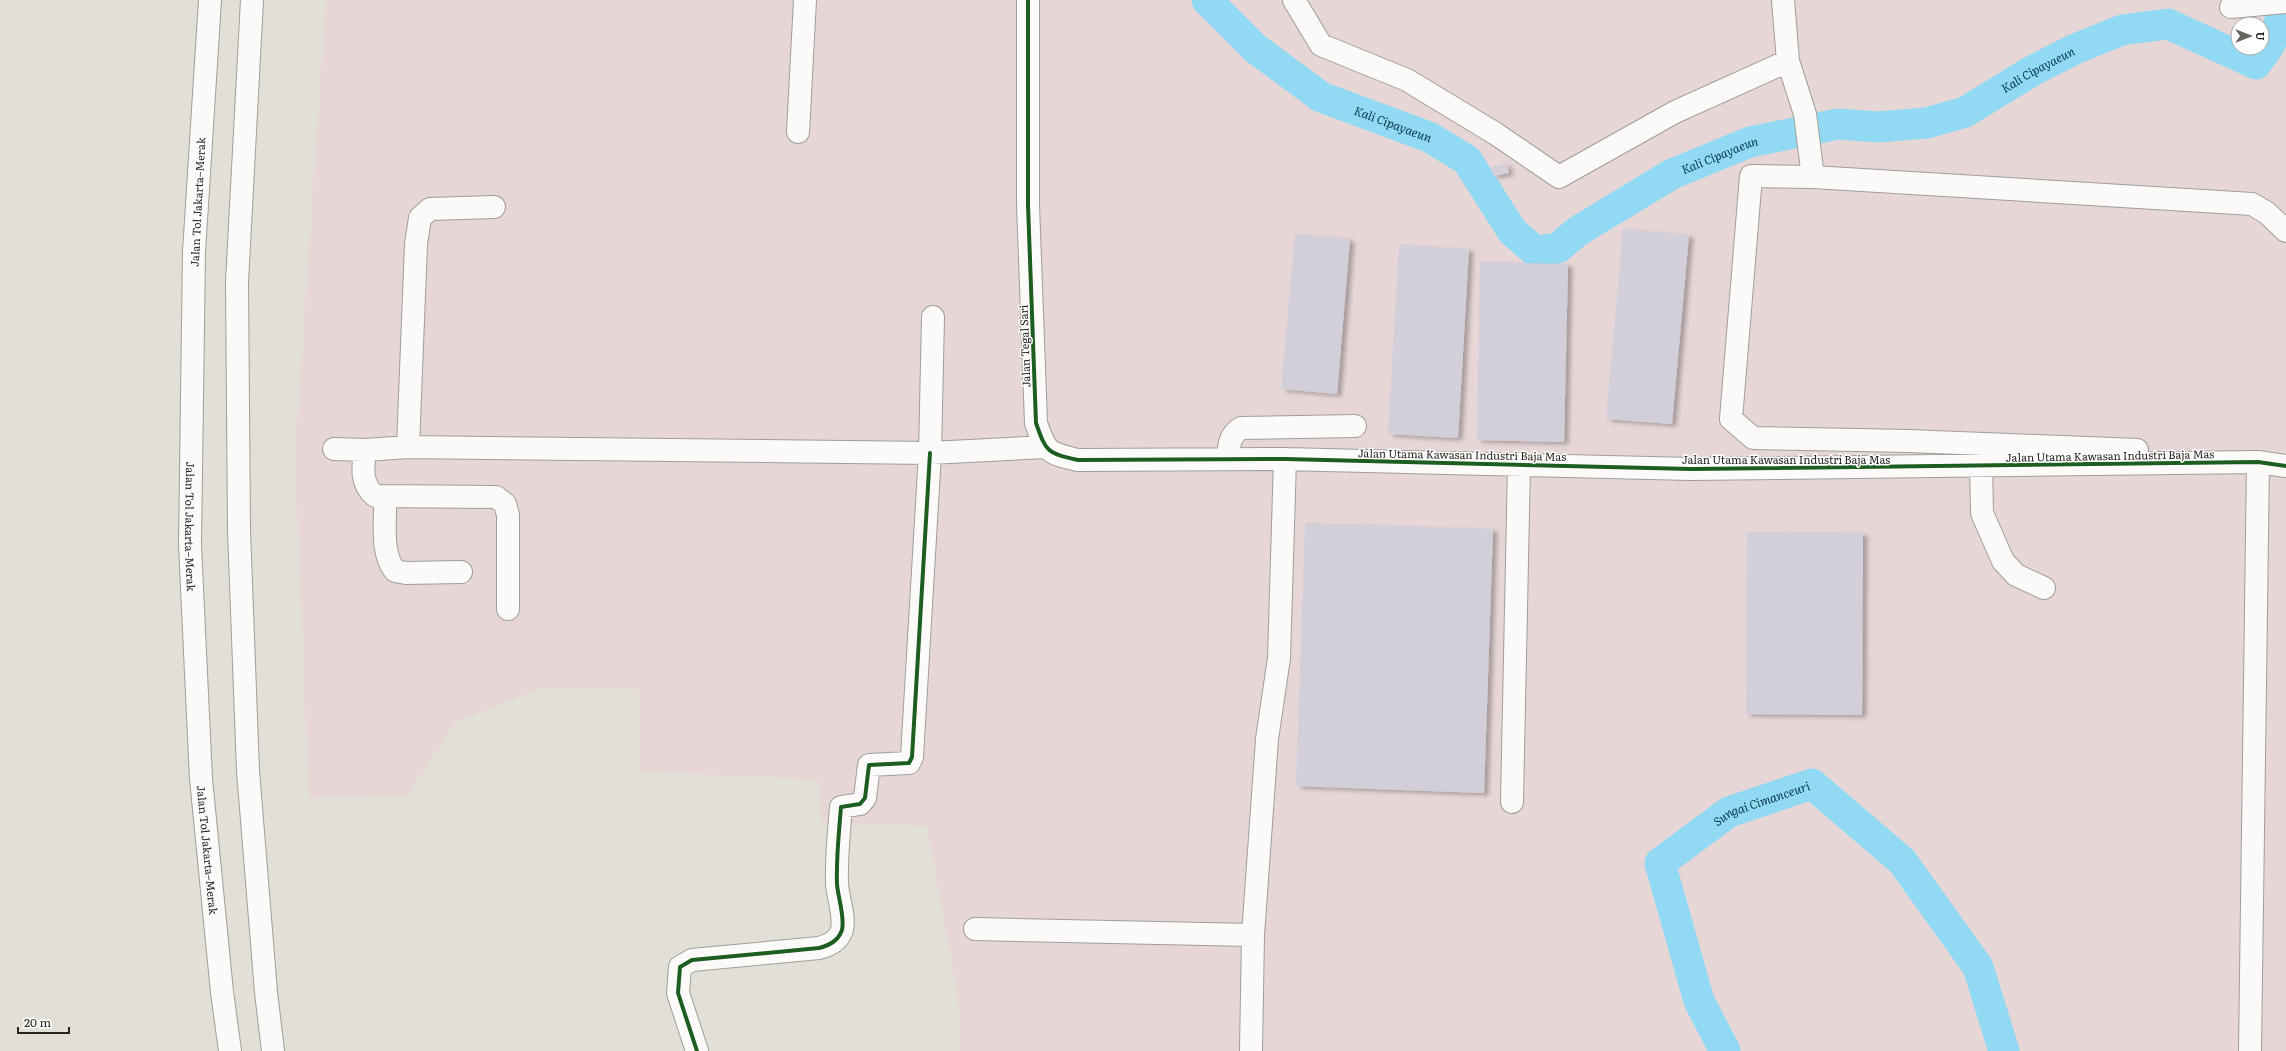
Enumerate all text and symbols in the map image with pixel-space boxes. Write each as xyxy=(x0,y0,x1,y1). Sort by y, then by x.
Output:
north arrow xyxy=(2230,16,2270,56)
text: U xyxy=(2253,32,2269,41)
water label: Kali Cipayaeun xyxy=(1998,42,2078,97)
water label: Kali Cipayaeun xyxy=(1352,101,1435,146)
water label: Kali Cipayaeun xyxy=(1678,132,1760,178)
street label: Jalan Tol Jakarta–Merak xyxy=(186,137,208,267)
street label: Jalan Tegal Sari xyxy=(1015,304,1033,388)
street label: Jalan Utama Kawasan Industri Baja Mas xyxy=(1358,444,1566,464)
street label: Jalan Utama Kawasan Industri Baja Mas xyxy=(2006,445,2214,465)
street label: Jalan Utama Kawasan Industri Baja Mas xyxy=(1682,451,1890,467)
street label: Jalan Tol Jakarta–Merak xyxy=(182,462,200,592)
water label: Sungai Cimanceuri xyxy=(1709,776,1813,830)
street label: Jalan Tol Jakarta–Merak xyxy=(194,785,222,915)
scale bar xyxy=(18,1009,69,1035)
text: 20 m xyxy=(24,1013,51,1031)

